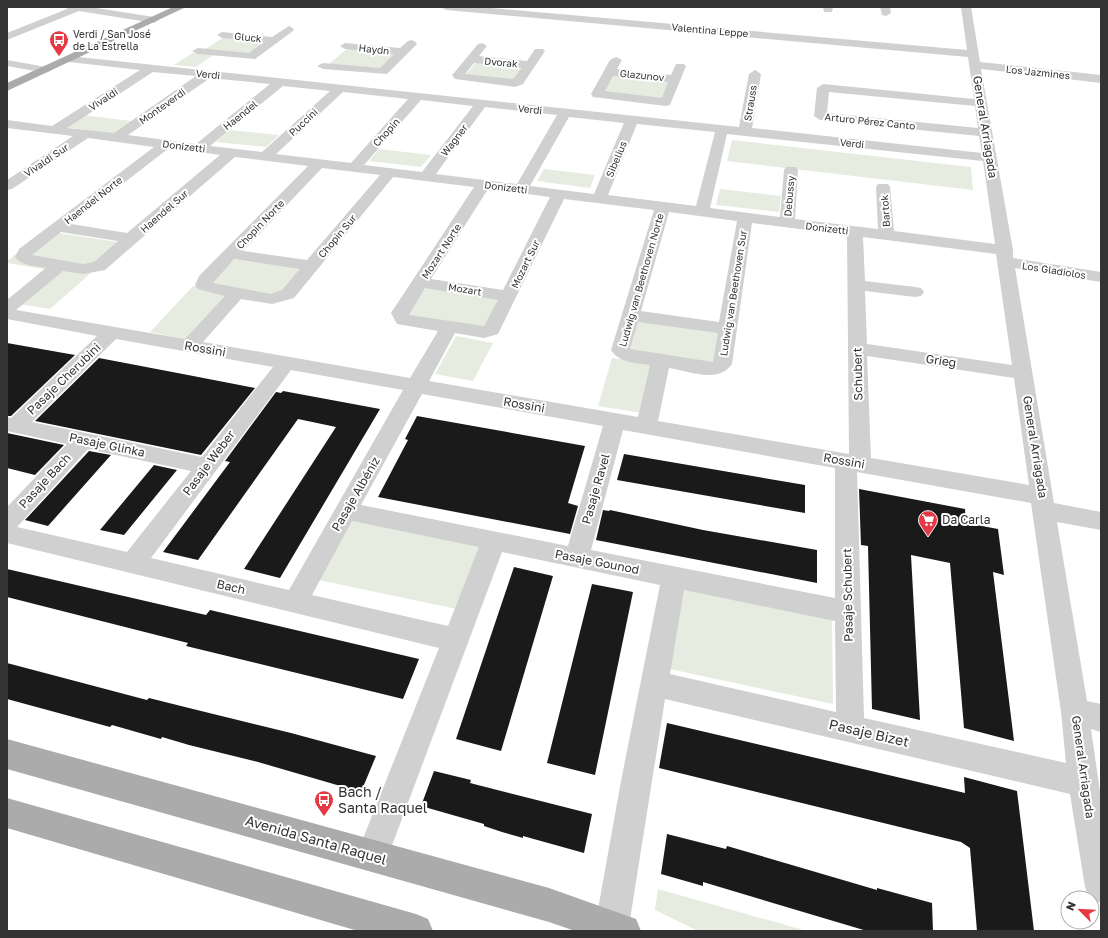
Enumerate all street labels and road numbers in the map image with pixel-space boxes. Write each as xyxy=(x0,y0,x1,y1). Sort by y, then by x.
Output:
street label: Valentina Leppe xyxy=(671,21,749,39)
street label: Gluck xyxy=(234,30,263,44)
street label: Haydn xyxy=(358,41,390,57)
street label: Dvorak xyxy=(484,55,519,69)
street label: Los Jazmines xyxy=(1005,63,1071,81)
street label: Verdi xyxy=(195,67,221,81)
street label: Glazunov xyxy=(619,67,665,83)
street label: General Arriagada xyxy=(970,75,1001,179)
street label: Strauss xyxy=(741,84,759,122)
street label: Vivaldi xyxy=(86,85,120,113)
street label: Monteverdi xyxy=(136,86,188,126)
street label: Haendel xyxy=(221,98,259,132)
street label: Verdi xyxy=(517,102,543,116)
street label: Puccini xyxy=(286,106,320,138)
street label: Arturo Pérez Canto xyxy=(824,110,916,132)
street label: Chopin xyxy=(370,115,402,149)
street label: Wagner xyxy=(438,122,470,158)
street label: Verdi xyxy=(839,136,865,150)
street label: Donizetti xyxy=(162,137,206,155)
street label: Sibelius xyxy=(603,139,629,179)
street label: Vivaldi Sur xyxy=(21,141,71,179)
street label: Haendel Norte xyxy=(62,173,125,226)
street label: Debussy xyxy=(781,175,797,217)
street label: Donizetti xyxy=(484,178,528,196)
street label: Haendel Sur xyxy=(138,187,190,235)
street label: Bartok xyxy=(878,194,892,227)
street label: Chopin Norte xyxy=(233,197,287,251)
street label: Chopin Sur xyxy=(315,212,359,260)
street label: Ludwig van Beethoven Norte xyxy=(616,212,666,348)
street label: Donizetti xyxy=(805,219,849,237)
street label: Mozart Norte xyxy=(419,221,463,281)
street label: Ludwig van Beethoven Sur xyxy=(717,229,749,357)
street label: Mozart Sur xyxy=(508,238,542,290)
street label: Los Gladiolos xyxy=(1021,259,1087,281)
street label: Mozart xyxy=(448,280,482,298)
street label: Rossini xyxy=(183,337,227,360)
street label: Pasaje Cherubini xyxy=(24,340,104,418)
street label: Schubert xyxy=(850,347,865,401)
street label: Grieg xyxy=(925,351,957,370)
street label: Rossini xyxy=(502,393,546,416)
street label: General Arriagada xyxy=(1020,395,1051,499)
street label: Pasaje Weber xyxy=(179,427,238,498)
street label: Pasaje Glinka xyxy=(68,429,146,460)
street label: Rossini xyxy=(822,449,866,472)
street label: Pasaje Bach xyxy=(15,450,74,511)
street label: Pasaje Ravel xyxy=(578,452,613,526)
street label: Pasaje Albéniz xyxy=(328,454,383,534)
street label: Pasaje Gounod xyxy=(554,546,641,577)
street label: Pasaje Schubert xyxy=(839,548,856,642)
street label: Bach xyxy=(215,576,247,597)
street label: Pasaje Bizet xyxy=(827,715,911,750)
street label: General Arriagada xyxy=(1069,715,1098,819)
street label: Avenida Santa Raquel xyxy=(244,811,389,868)

